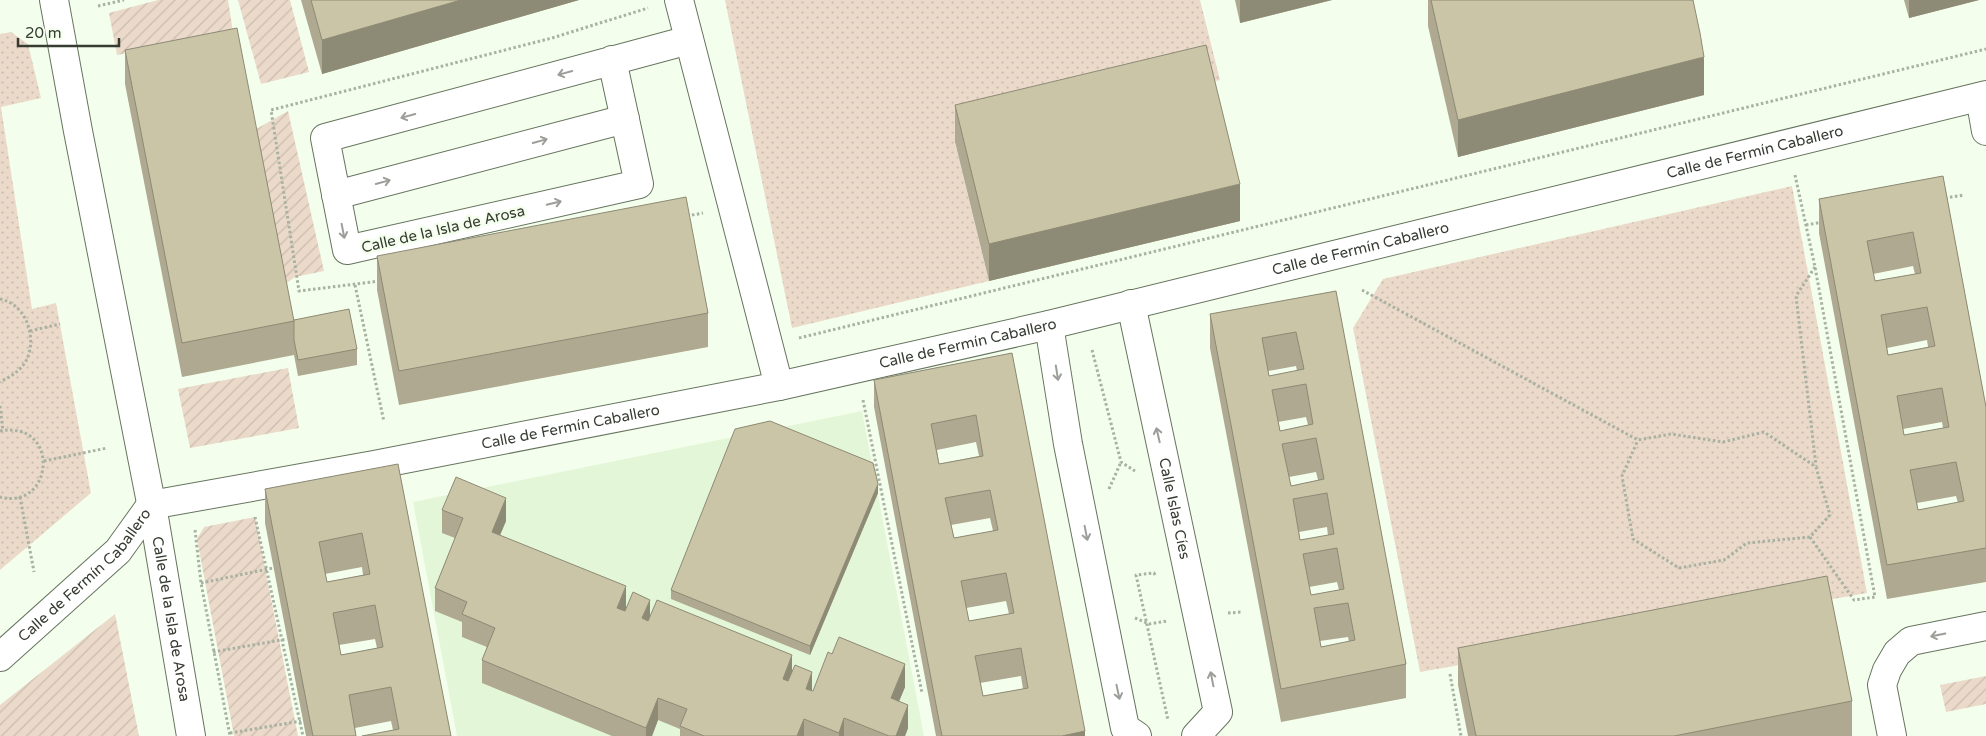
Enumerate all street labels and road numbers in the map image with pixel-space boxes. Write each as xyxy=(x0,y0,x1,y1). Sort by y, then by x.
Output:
street label: Calle de Fermín Caballero xyxy=(1665,121,1845,182)
street label: Calle de la Isla de Arosa xyxy=(359,201,527,257)
street label: Calle de Fermín Caballero xyxy=(1270,218,1451,279)
street label: Calle de Fermín Caballero xyxy=(877,314,1058,372)
street label: Calle de Fermín Caballero xyxy=(480,400,661,453)
street label: Calle Islas Cíes xyxy=(1155,456,1194,561)
street label: Calle de Fermín Caballero xyxy=(14,505,155,645)
street label: Calle de la Isla de Arosa xyxy=(148,535,194,703)

